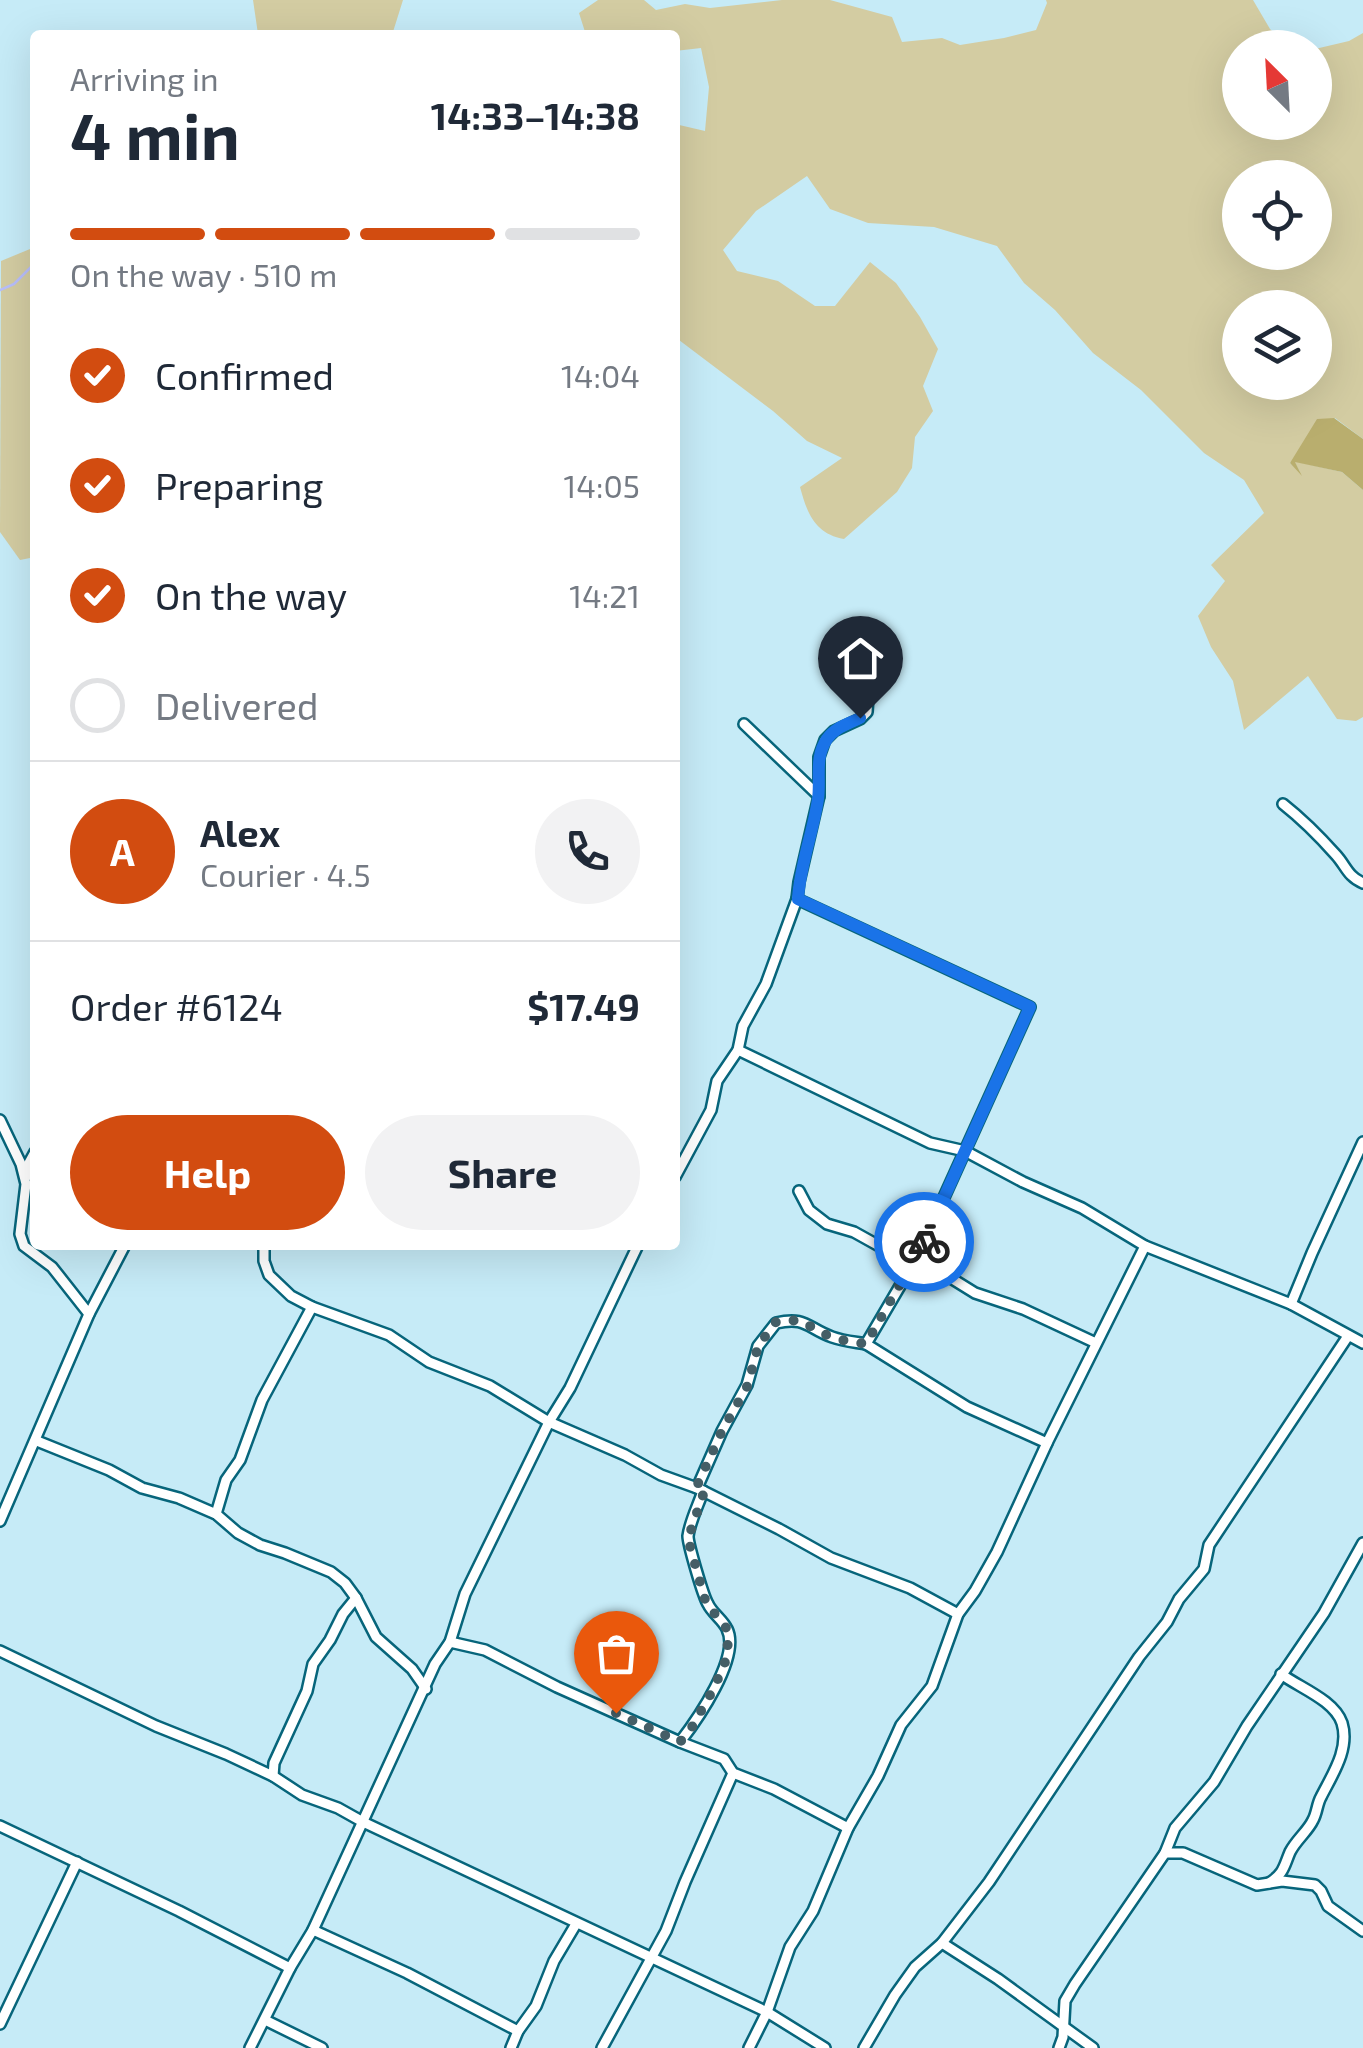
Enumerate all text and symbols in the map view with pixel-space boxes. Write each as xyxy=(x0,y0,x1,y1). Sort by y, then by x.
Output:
north arrow xyxy=(1222,30,1332,140)
map controls xyxy=(1222,30,1332,400)
text: Arriving in xyxy=(70,59,219,97)
text: 14:33–14:38 xyxy=(431,92,640,138)
text: 4 min xyxy=(70,95,240,173)
button: locate xyxy=(1222,160,1332,270)
text: On the way · 510 m xyxy=(70,255,337,293)
button: layers xyxy=(1222,290,1332,400)
icon: check xyxy=(70,348,125,403)
text: Confirmed xyxy=(155,352,334,398)
text: 14:04 xyxy=(561,356,640,394)
icon: check xyxy=(70,458,125,513)
text: Preparing xyxy=(155,462,323,508)
text: 14:05 xyxy=(564,466,640,504)
icon: check xyxy=(70,568,125,623)
text: On the way xyxy=(155,572,347,618)
text: 14:21 xyxy=(569,576,640,614)
pin xyxy=(818,616,903,719)
icon: home xyxy=(833,631,888,686)
text: Delivered xyxy=(155,682,319,728)
button: phone xyxy=(535,799,640,904)
text: Alex xyxy=(200,809,280,855)
text: A xyxy=(110,828,135,874)
text: Courier · 4.5 xyxy=(200,855,371,893)
text: Order #6124 xyxy=(70,983,283,1029)
text: $17.49 xyxy=(527,983,640,1029)
button: Help xyxy=(70,1115,345,1230)
button: Share xyxy=(365,1115,640,1230)
courier xyxy=(874,1192,974,1292)
icon: bike xyxy=(897,1215,952,1270)
pin xyxy=(574,1611,659,1714)
icon: bag xyxy=(589,1626,644,1681)

